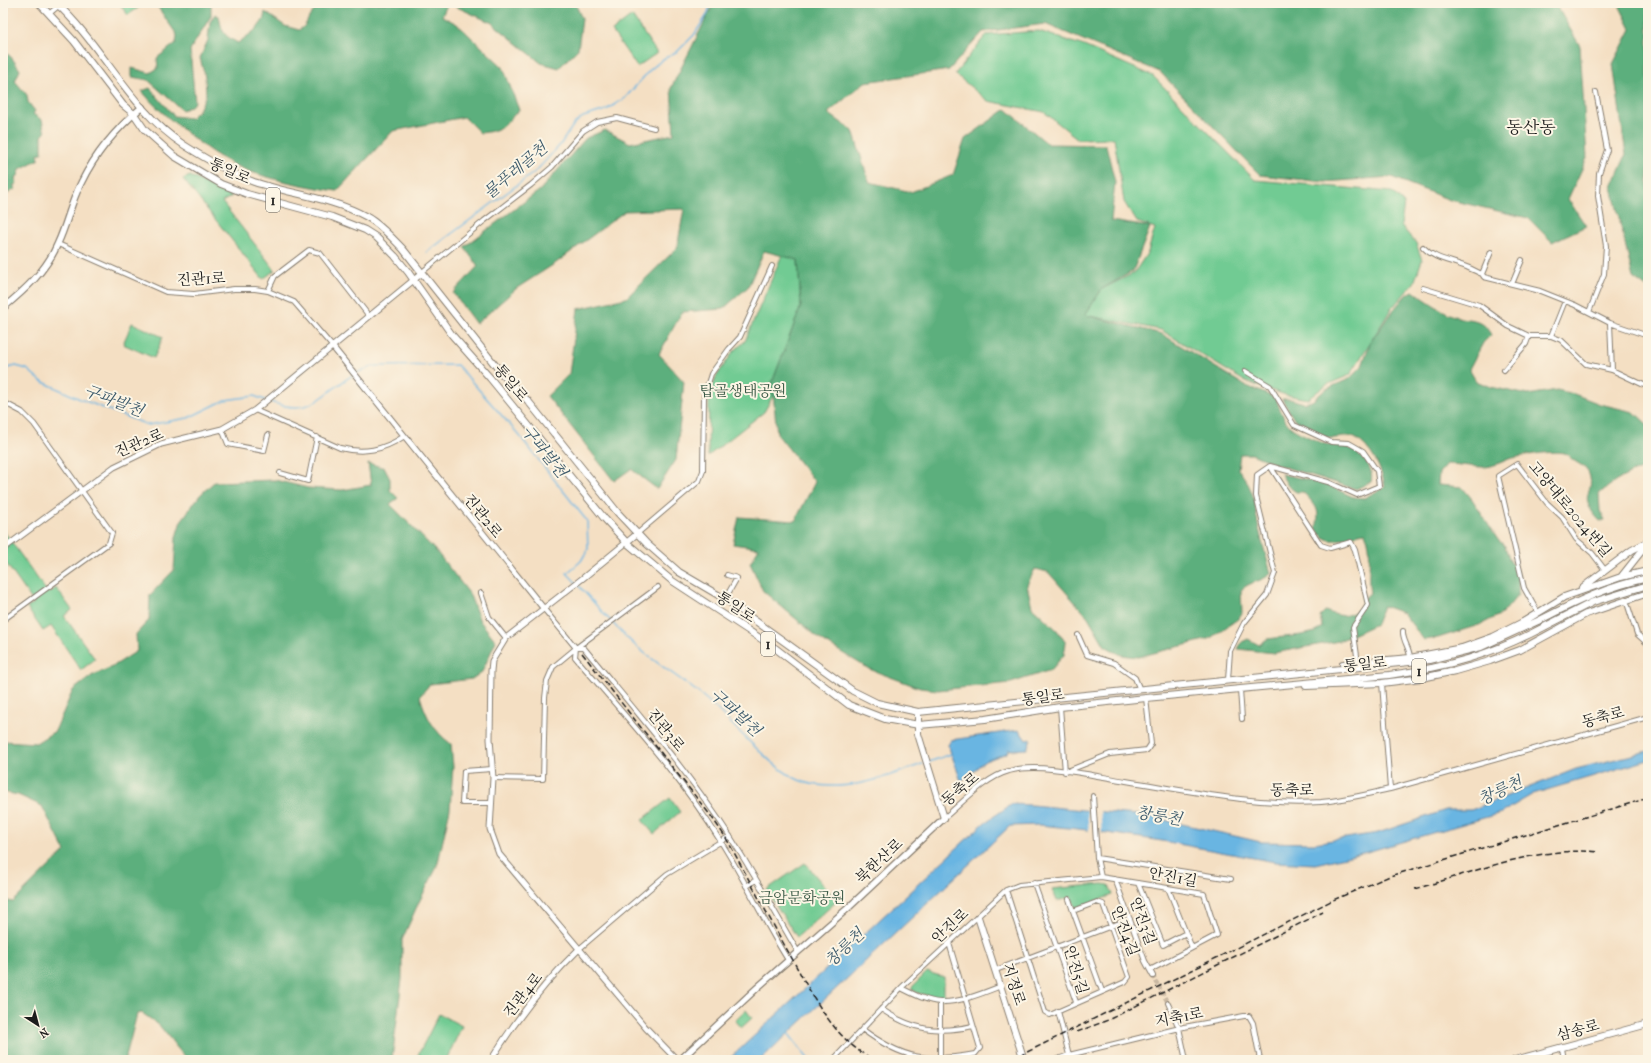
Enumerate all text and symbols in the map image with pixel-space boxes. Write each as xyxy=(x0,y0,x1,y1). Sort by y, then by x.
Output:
district label: 동산동 xyxy=(1506,117,1556,137)
water label: 물푸레골천 xyxy=(480,137,552,202)
street label: 통일로 xyxy=(206,154,254,188)
road number: 1 xyxy=(266,188,280,212)
street label: 진관1로 xyxy=(176,269,226,289)
street label: 통일로 xyxy=(490,361,532,406)
water label: 구파발천 xyxy=(82,381,148,421)
park label: 탑골생태공원 xyxy=(700,382,786,400)
water label: 구파발천 xyxy=(518,421,572,483)
street label: 진관2로 xyxy=(112,425,167,461)
street label: 고양대로2024번길 xyxy=(1525,457,1615,561)
street label: 진관2로 xyxy=(460,490,506,542)
street label: 통일로 xyxy=(713,588,760,627)
road number: 1 xyxy=(761,632,775,656)
street label: 통일로 xyxy=(1342,653,1388,675)
road number: 1 xyxy=(1412,659,1426,683)
water label: 구파발천 xyxy=(706,685,766,741)
street label: 통일로 xyxy=(1020,685,1066,709)
street label: 동축로 xyxy=(1580,703,1627,731)
street label: 진관3로 xyxy=(643,705,689,755)
street label: 동축로 xyxy=(938,768,983,810)
water label: 창릉천 xyxy=(1475,771,1527,809)
street label: 동축로 xyxy=(1270,781,1314,799)
water label: 창릉천 xyxy=(1134,802,1185,829)
street label: 북한산로 xyxy=(852,834,907,887)
street label: 안진1길 xyxy=(1147,864,1199,890)
park label: 금암문화공원 xyxy=(759,889,845,907)
street label: 안진3길 xyxy=(1126,895,1160,947)
street label: 안진4길 xyxy=(1107,903,1143,959)
street label: 안진로 xyxy=(928,904,972,947)
water label: 창릉천 xyxy=(821,924,869,970)
street label: 안진5길 xyxy=(1060,943,1092,997)
street label: 지정로 xyxy=(999,961,1029,1008)
street label: 진관4로 xyxy=(500,968,547,1021)
street label: 지축1로 xyxy=(1153,1003,1205,1030)
north arrow xyxy=(18,1005,58,1045)
street label: 삼송로 xyxy=(1555,1016,1602,1044)
text: N xyxy=(36,1025,51,1041)

